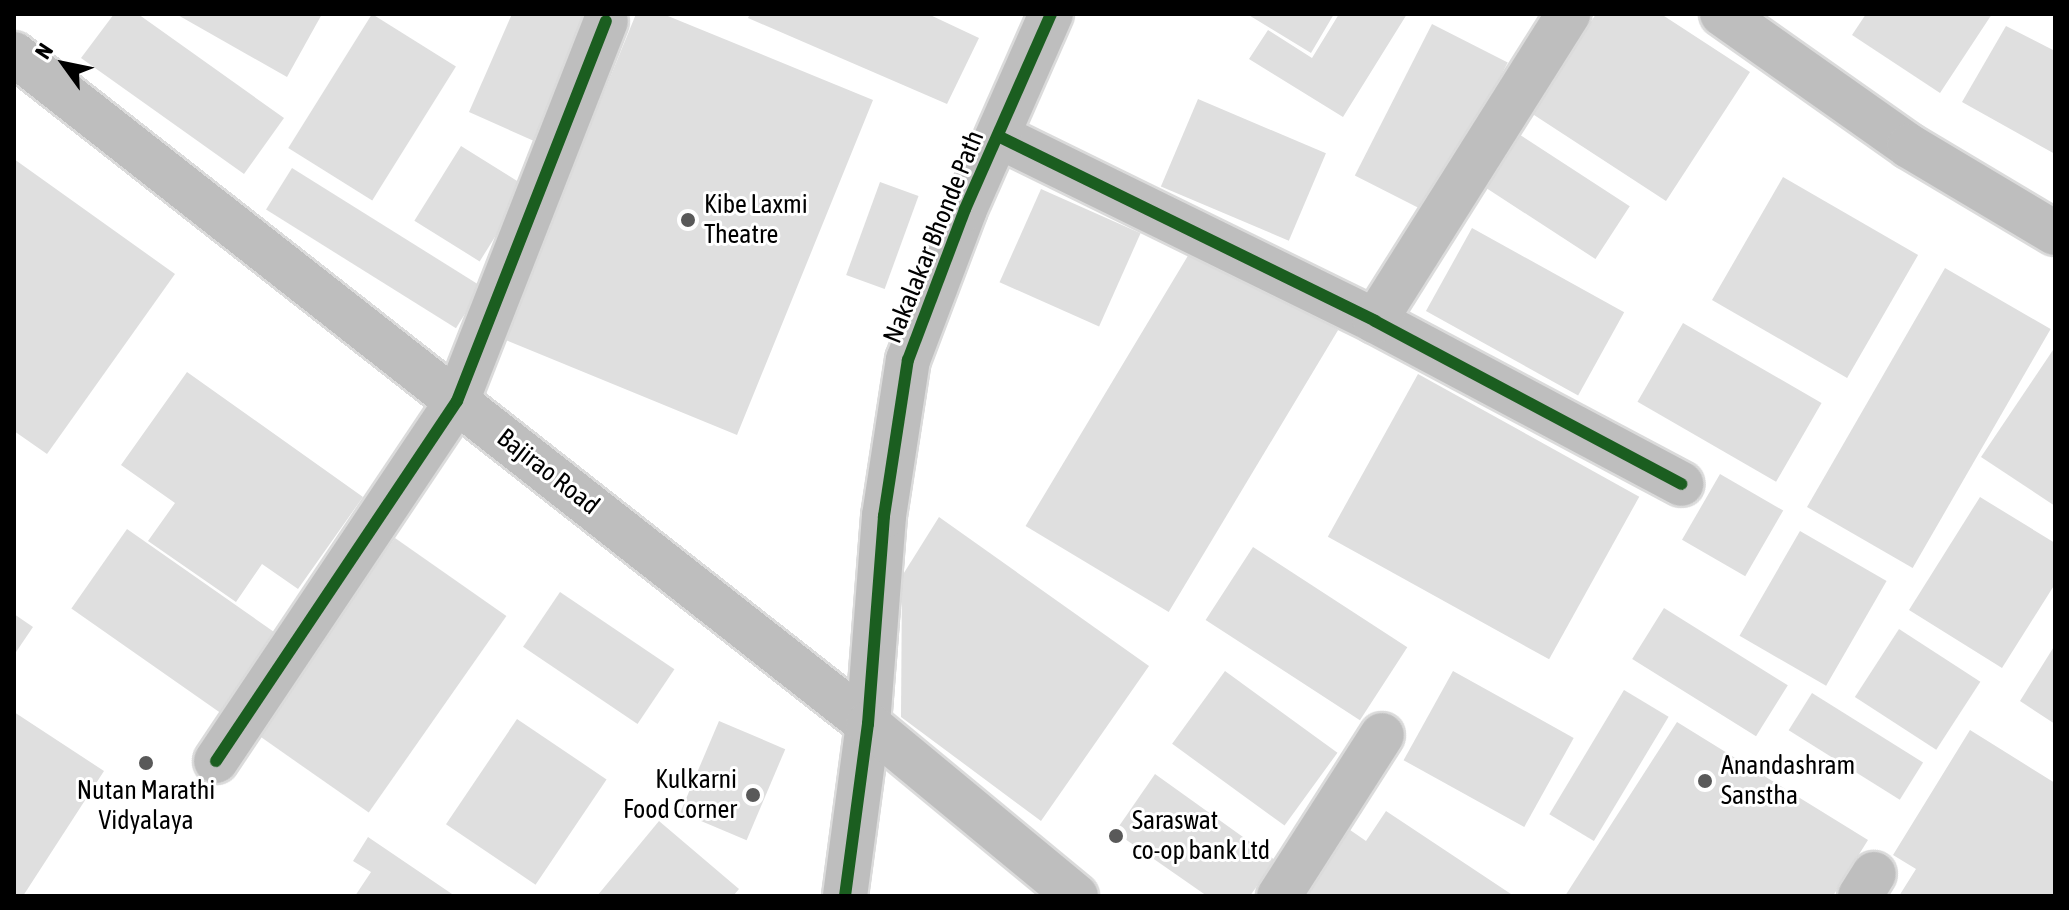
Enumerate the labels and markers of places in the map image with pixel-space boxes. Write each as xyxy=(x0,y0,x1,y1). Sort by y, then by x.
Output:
place label: Kibe Laxmi Theatre xyxy=(704,189,808,250)
marker: Kibe Laxmi Theatre xyxy=(679,211,697,229)
place label: Anandashram Sanstha xyxy=(1721,750,1855,812)
marker: Nutan Marathi Vidyalaya xyxy=(137,754,155,772)
place label: Kulkarni Food Corner xyxy=(623,764,737,826)
marker: Anandashram Sanstha xyxy=(1696,772,1714,790)
place label: Nutan Marathi Vidyalaya xyxy=(77,775,215,836)
marker: Kulkarni Food Corner xyxy=(744,786,762,804)
place label: Saraswat co-op bank Ltd xyxy=(1132,805,1270,866)
marker: Saraswat co-op bank Ltd xyxy=(1107,827,1125,845)

